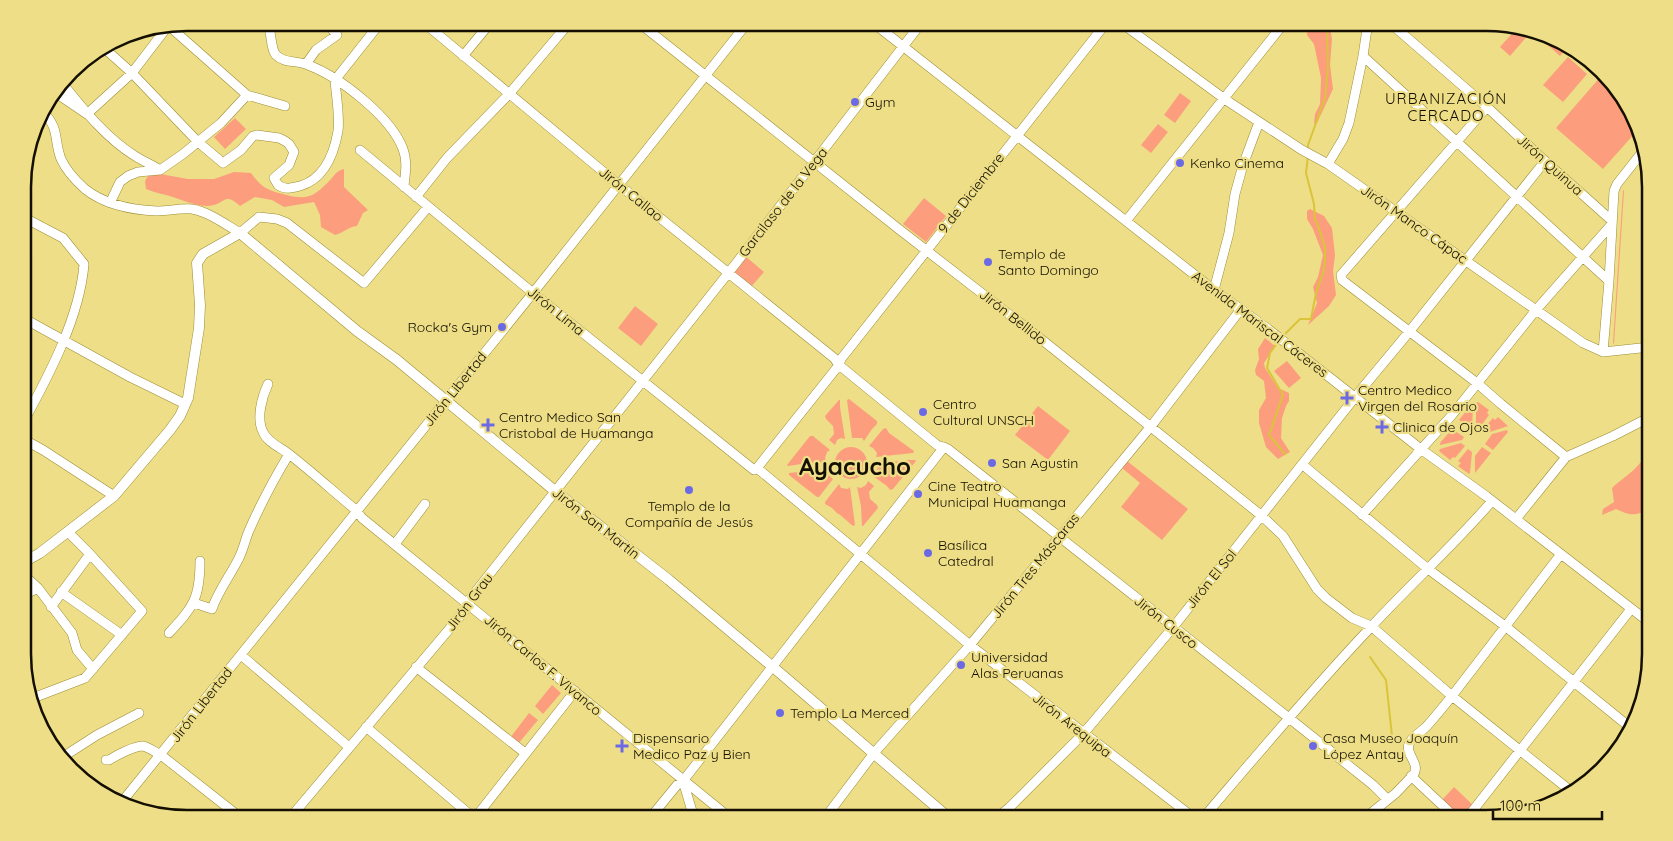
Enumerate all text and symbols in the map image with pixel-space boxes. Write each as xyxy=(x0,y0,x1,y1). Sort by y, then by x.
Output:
district label: URBANIZACIÓN CERCADO xyxy=(1385,89,1507,125)
place label: Gym xyxy=(865,93,895,111)
marker: Gym xyxy=(849,96,861,108)
street label: Jirón Quinua xyxy=(1513,131,1587,199)
street label: Garcilaso de la Vega xyxy=(735,144,831,260)
street label: 9 de Diciembre xyxy=(934,149,1008,237)
place label: Kenko Cinema xyxy=(1190,154,1284,172)
marker: Kenko Cinema xyxy=(1174,157,1186,169)
street label: Jirón Callao xyxy=(595,163,667,225)
street label: Jirón Manco Cápac xyxy=(1357,180,1471,268)
place label: Templo de Santo Domingo xyxy=(998,245,1099,279)
marker: Templo de Santo Domingo xyxy=(982,256,994,268)
street label: Avenida Mariscal Cáceres xyxy=(1188,267,1332,381)
street label: Jirón Lima xyxy=(524,282,588,340)
street label: Jirón Bellido xyxy=(976,285,1050,349)
place label: Rocka's Gym xyxy=(408,318,492,336)
marker: Rocka's Gym xyxy=(496,321,508,333)
street label: Jirón Libertad xyxy=(419,348,491,430)
place label: Centro Medico Virgen del Rosario xyxy=(1358,381,1477,415)
marker: Centro Medico Virgen del Rosario xyxy=(1340,391,1354,405)
place label: Centro Cultural UNSCH xyxy=(933,395,1034,429)
marker: Centro Cultural UNSCH xyxy=(917,406,929,418)
place label: Centro Medico San Cristobal de Huamanga xyxy=(499,408,653,442)
marker: Centro Medico San Cristobal de Huamanga xyxy=(481,418,495,432)
place label: Clinica de Ojos xyxy=(1393,418,1489,436)
marker: Clinica de Ojos xyxy=(1375,420,1389,434)
district label: Ayacucho xyxy=(799,451,911,481)
place label: San Agustin xyxy=(1002,454,1078,472)
marker: San Agustin xyxy=(986,457,998,469)
place label: Cine Teatro Municipal Huamanga xyxy=(928,477,1066,511)
street label: Jirón San Martín xyxy=(549,483,643,563)
marker: Templo de la Compañía de Jesús xyxy=(683,484,695,496)
marker: Cine Teatro Municipal Huamanga xyxy=(912,488,924,500)
place label: Templo de la Compañía de Jesús xyxy=(625,497,753,531)
street label: Jirón Tres Máscaras xyxy=(987,510,1083,622)
place label: Basílica Catedral xyxy=(938,536,994,570)
street label: Jirón El Sol xyxy=(1182,546,1240,612)
marker: Basílica Catedral xyxy=(922,547,934,559)
street label: Jirón Grau xyxy=(441,569,497,635)
street label: Jirón Cusco xyxy=(1130,591,1202,653)
street label: Jirón Carlos F. Vivanco xyxy=(481,611,605,719)
place label: Universidad Alas Peruanas xyxy=(971,648,1063,682)
marker: Universidad Alas Peruanas xyxy=(955,659,967,671)
street label: Jirón Libertad xyxy=(166,664,236,746)
street label: Jirón Arequipa xyxy=(1029,689,1115,761)
place label: Templo La Merced xyxy=(790,704,909,722)
marker: Templo La Merced xyxy=(774,707,786,719)
place label: Dispensario Medico Paz y Bien xyxy=(633,729,751,763)
place label: Casa Museo Joaquín López Antay xyxy=(1323,729,1458,763)
marker: Dispensario Medico Paz y Bien xyxy=(615,739,629,753)
marker: Casa Museo Joaquín López Antay xyxy=(1307,740,1319,752)
scale bar xyxy=(1493,788,1602,820)
text: 100 m xyxy=(1500,796,1541,815)

